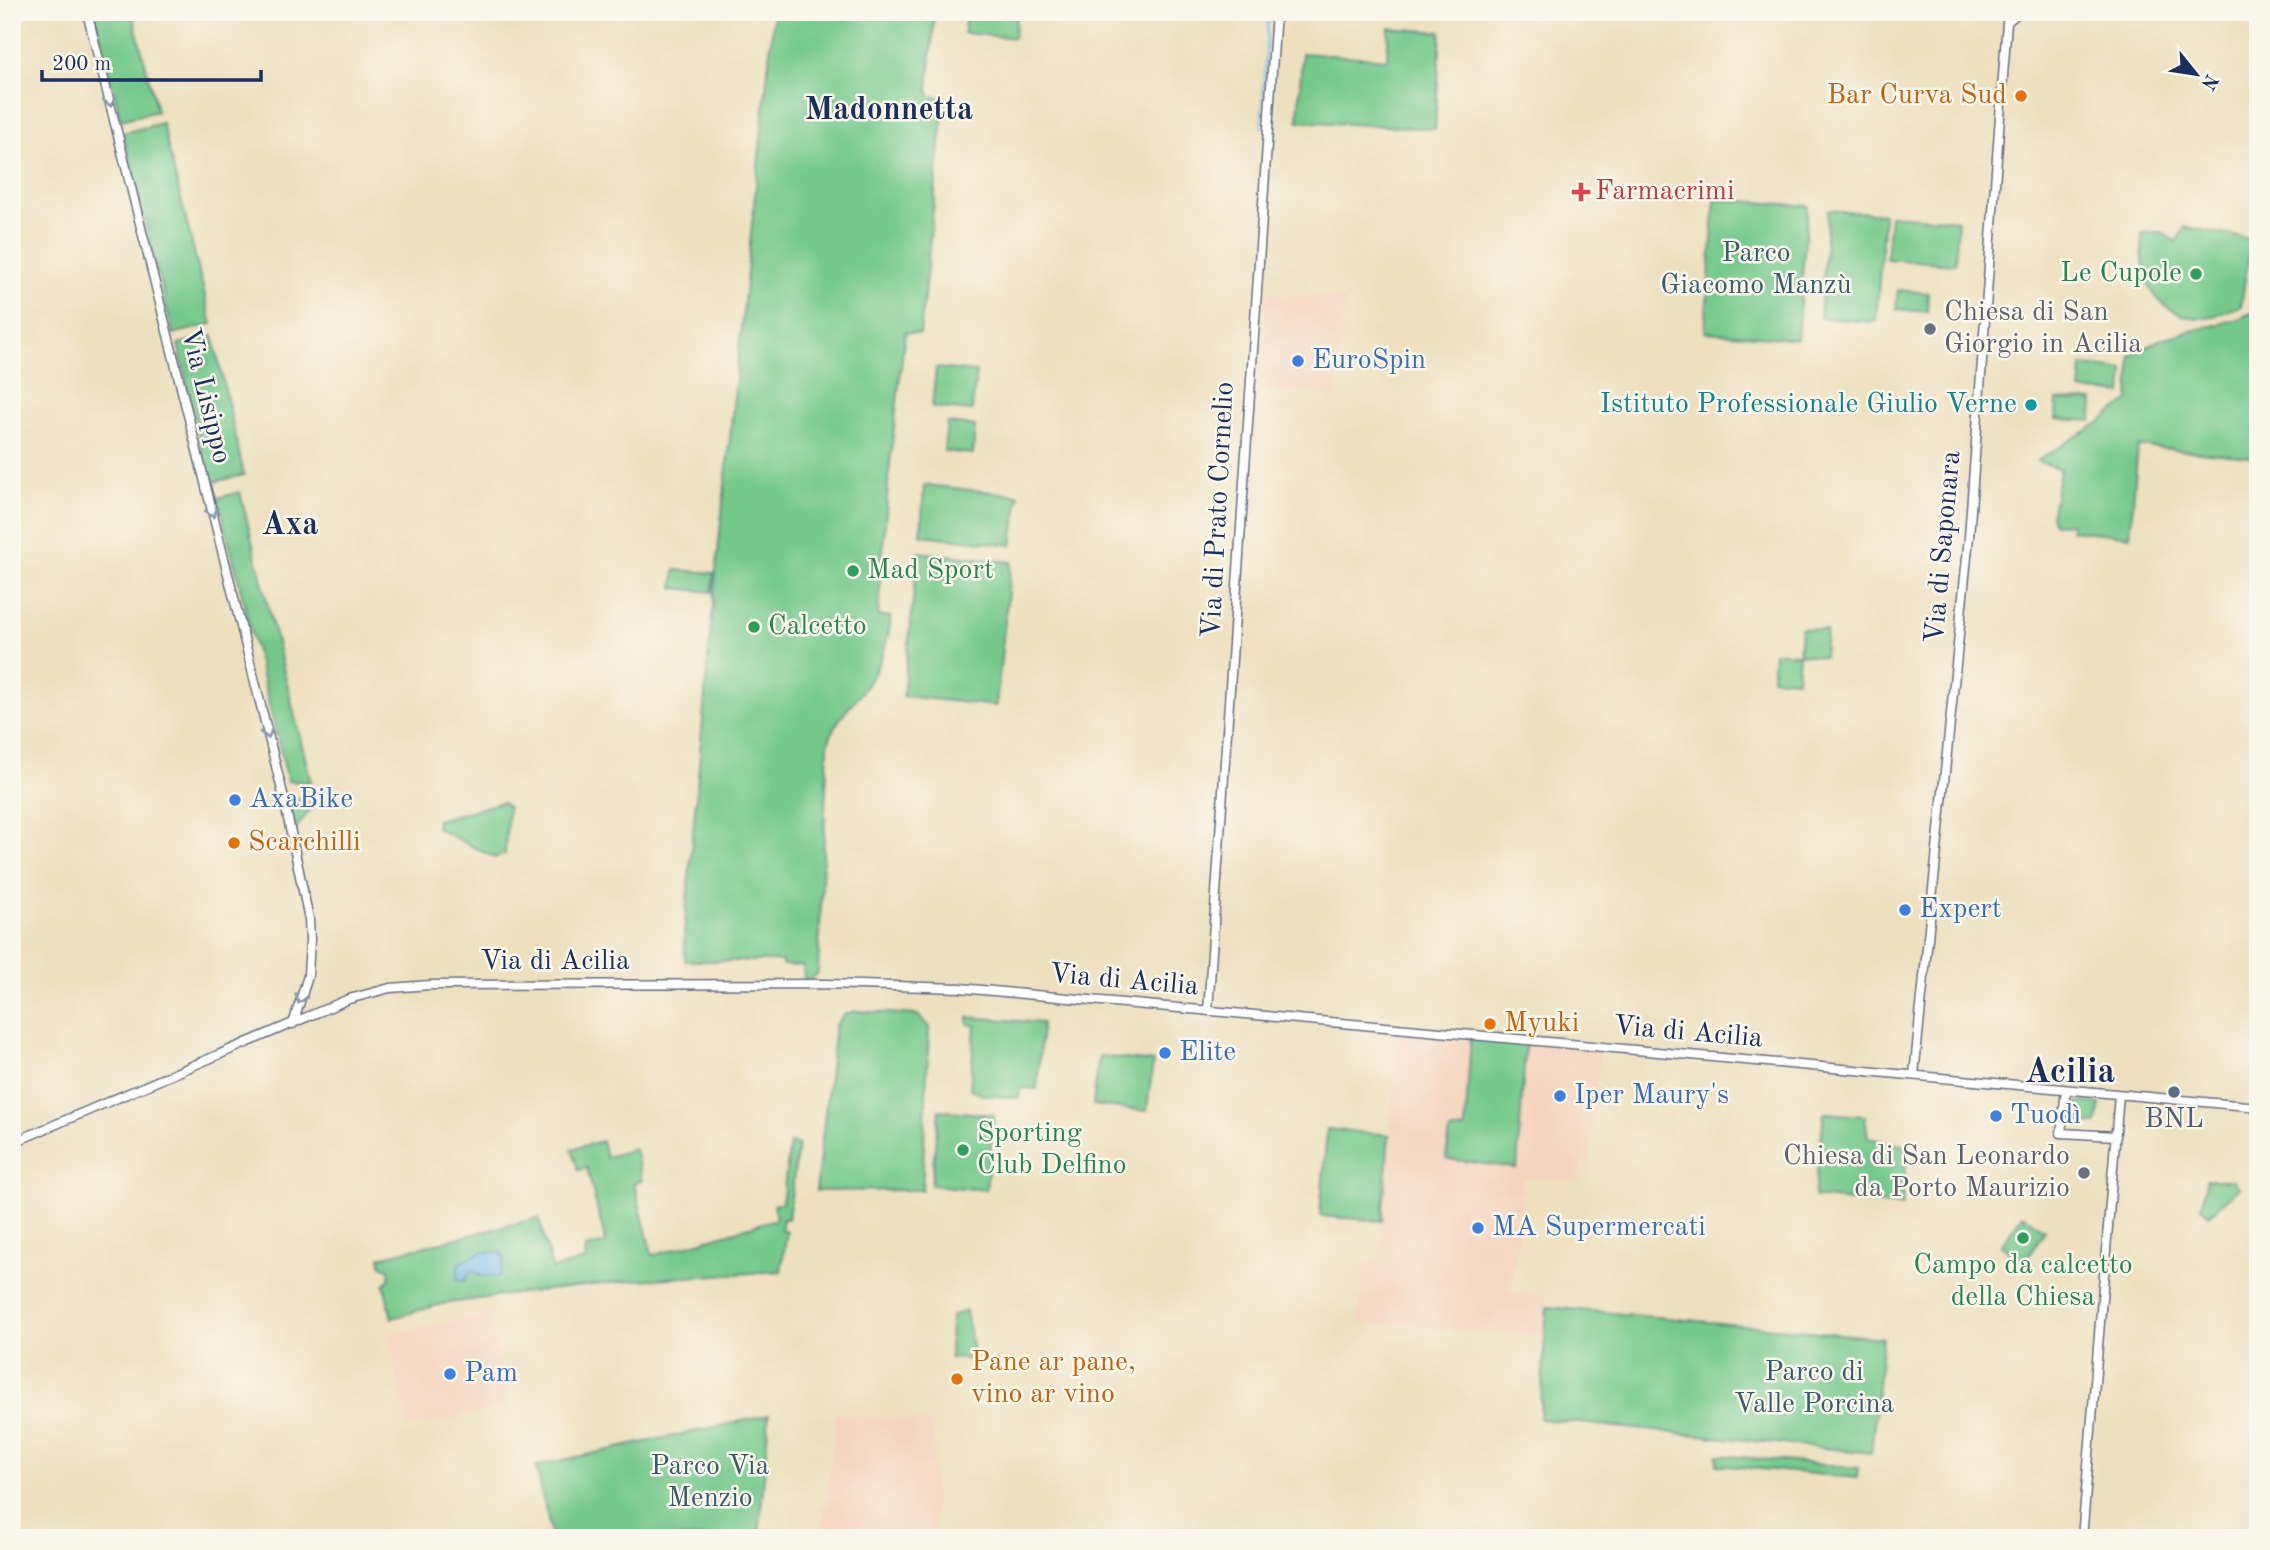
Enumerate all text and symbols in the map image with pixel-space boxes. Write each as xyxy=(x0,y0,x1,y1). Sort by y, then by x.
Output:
scale bar xyxy=(42,38,261,82)
north arrow xyxy=(2162,38,2232,108)
text: 200 m xyxy=(52,54,111,75)
text: N xyxy=(2196,70,2220,93)
place label: Bar Curva Sud xyxy=(1827,82,2007,110)
marker: Bar Curva Sud xyxy=(2013,88,2029,104)
district label: Madonnetta xyxy=(805,95,973,127)
one-way arrow xyxy=(102,96,116,108)
place label: Farmacrimi xyxy=(1595,178,1735,206)
marker: Farmacrimi xyxy=(1573,184,1589,200)
park label: Parco Giacomo Manzù xyxy=(1660,240,1852,300)
place label: Le Cupole xyxy=(2060,260,2182,288)
marker: Le Cupole xyxy=(2188,266,2204,282)
place label: Chiesa di San Giorgio in Acilia xyxy=(1944,299,2142,359)
marker: Chiesa di San Giorgio in Acilia xyxy=(1922,321,1938,337)
street label: Via Lisippo xyxy=(175,325,235,467)
place label: EuroSpin xyxy=(1312,347,1426,375)
marker: EuroSpin xyxy=(1290,353,1306,369)
street label: Via di Prato Cornelio xyxy=(1198,381,1240,639)
place label: Istituto Professionale Giulio Verne xyxy=(1600,391,2017,419)
marker: Istituto Professionale Giulio Verne xyxy=(2023,397,2039,413)
street label: Via di Saponara xyxy=(1922,449,1966,645)
one-way arrow xyxy=(204,507,218,519)
district label: Axa xyxy=(261,510,319,542)
place label: Mad Sport xyxy=(867,557,994,585)
marker: Mad Sport xyxy=(845,563,861,579)
place label: Calcetto xyxy=(768,613,867,641)
marker: Calcetto xyxy=(746,619,762,635)
one-way arrow xyxy=(259,728,273,740)
place label: AxaBike xyxy=(249,786,353,814)
marker: AxaBike xyxy=(227,792,243,808)
place label: Scarchilli xyxy=(248,829,361,857)
marker: Scarchilli xyxy=(226,835,242,851)
place label: Expert xyxy=(1919,896,2002,924)
marker: Expert xyxy=(1897,902,1913,918)
street label: Via di Acilia xyxy=(480,948,630,976)
street label: Via di Acilia xyxy=(1048,961,1200,1001)
one-way arrow xyxy=(294,993,308,1005)
place label: Myuki xyxy=(1504,1010,1579,1038)
street label: Via di Acilia xyxy=(1612,1013,1764,1053)
marker: Myuki xyxy=(1482,1016,1498,1032)
place label: Elite xyxy=(1179,1039,1236,1067)
marker: Elite xyxy=(1157,1045,1173,1061)
district label: Acilia xyxy=(2025,1055,2116,1090)
place label: Iper Maury's xyxy=(1574,1082,1729,1110)
marker: BNL xyxy=(2166,1084,2182,1100)
marker: Iper Maury's xyxy=(1552,1088,1568,1104)
place label: Tuodì xyxy=(2010,1102,2081,1130)
place label: BNL xyxy=(2144,1106,2204,1134)
marker: Tuodì xyxy=(1988,1108,2004,1124)
place label: Sporting Club Delfino xyxy=(977,1120,1127,1180)
marker: Sporting Club Delfino xyxy=(955,1142,971,1158)
place label: Chiesa di San Leonardo da Porto Maurizio xyxy=(1783,1143,2070,1203)
marker: Chiesa di San Leonardo da Porto Maurizio xyxy=(2076,1165,2092,1181)
place label: MA Supermercati xyxy=(1492,1214,1706,1242)
marker: MA Supermercati xyxy=(1470,1220,1486,1236)
marker: Campo da calcetto della Chiesa xyxy=(2015,1230,2031,1246)
place label: Campo da calcetto della Chiesa xyxy=(1913,1252,2133,1312)
place label: Pane ar pane, vino ar vino xyxy=(971,1349,1136,1409)
park label: Parco di Valle Porcina xyxy=(1734,1359,1895,1419)
place label: Pam xyxy=(464,1360,518,1388)
marker: Pam xyxy=(442,1366,458,1382)
marker: Pane ar pane, vino ar vino xyxy=(949,1371,965,1387)
park label: Parco Via Menzio xyxy=(651,1453,770,1513)

